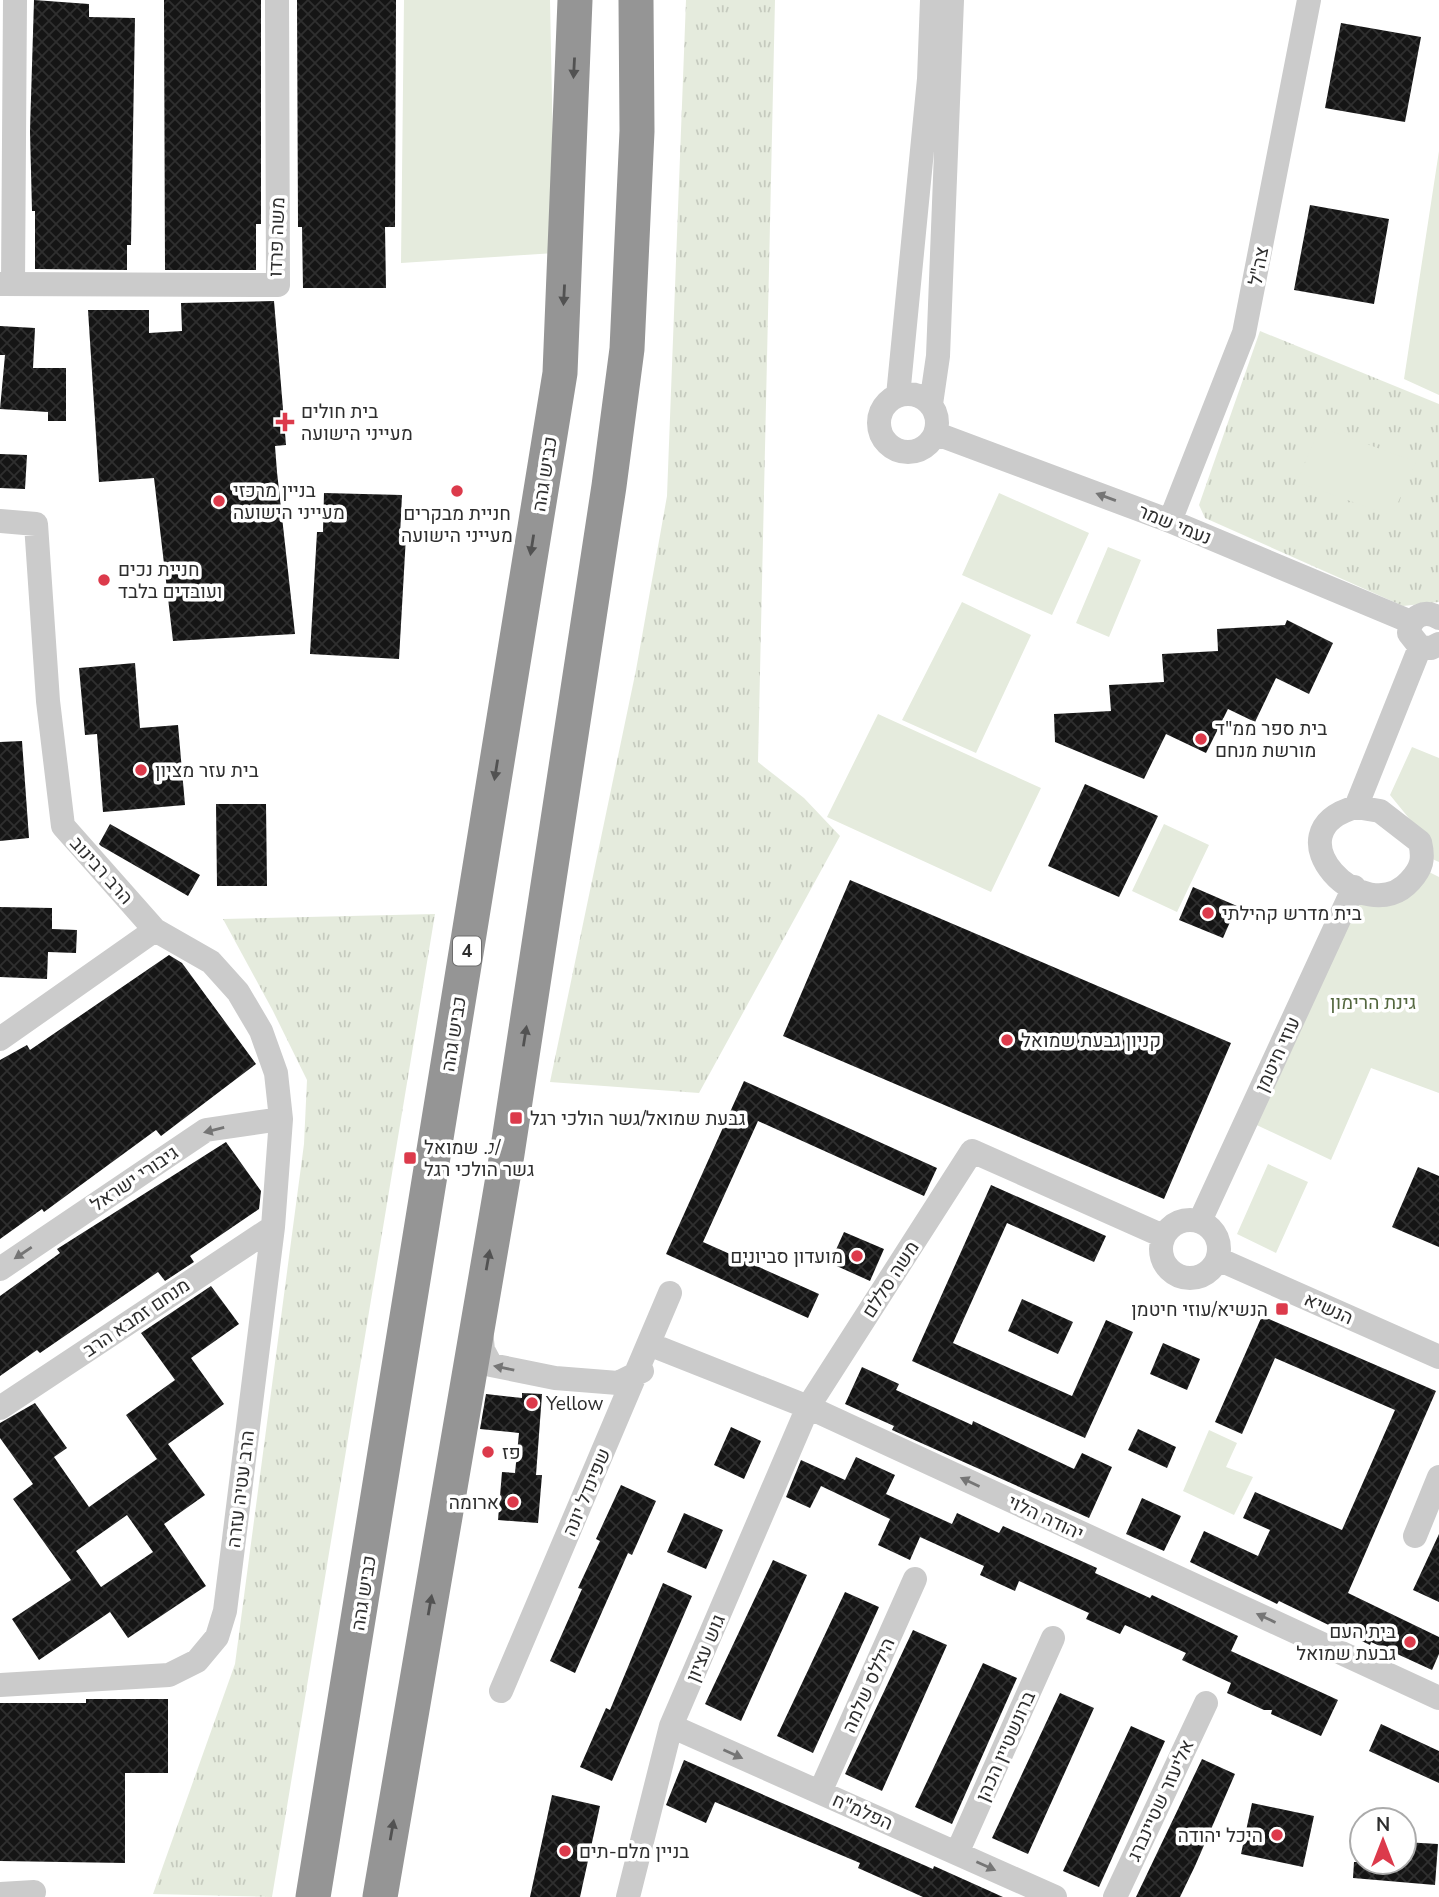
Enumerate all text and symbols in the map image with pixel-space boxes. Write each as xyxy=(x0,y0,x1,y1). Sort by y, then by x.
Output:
one-way arrow xyxy=(569,57,580,79)
street label: משה פרדו xyxy=(263,197,291,277)
street label: צה"ל xyxy=(1243,245,1275,288)
one-way arrow xyxy=(558,285,569,307)
place label: בית חולים מעייני הישועה xyxy=(301,399,413,447)
marker: בית חולים מעייני הישועה xyxy=(275,412,295,432)
street label: כביש גהה xyxy=(526,435,564,514)
place label: בניין מרכזי מעייני הישועה xyxy=(233,478,345,526)
marker: חניית מבקרים מעייני הישועה xyxy=(449,483,465,499)
one-way arrow xyxy=(1095,491,1116,502)
marker: בניין מרכזי מעייני הישועה xyxy=(211,493,227,509)
street label: נעמי שמר xyxy=(1134,498,1215,551)
place label: חניית מבקרים מעייני הישועה xyxy=(401,501,513,549)
one-way arrow xyxy=(527,534,538,556)
place label: חניית נכים ועובדים בלבד xyxy=(118,557,222,605)
marker: חניית נכים ועובדים בלבד xyxy=(96,572,112,588)
place label: בית ספר ממ"ד מורשת מנחם xyxy=(1215,716,1327,764)
marker: בית ספר ממ"ד מורשת מנחם xyxy=(1193,731,1209,747)
place label: בית עזר מציון xyxy=(155,758,259,784)
one-way arrow xyxy=(490,759,501,781)
marker: בית עזר מציון xyxy=(133,762,149,778)
street label: הרב רבינוב xyxy=(64,831,139,910)
place label: בית מדרש קהילתי xyxy=(1222,901,1362,927)
marker: בית מדרש קהילתי xyxy=(1200,905,1216,921)
road number: 4 xyxy=(453,936,481,966)
park label: גינת הרימון xyxy=(1330,990,1416,1016)
street label: כביש גהה xyxy=(435,995,473,1074)
street label: עוזי חיטמן xyxy=(1249,1012,1307,1096)
one-way arrow xyxy=(520,1025,531,1047)
place label: קניון גבעת שמואל xyxy=(1021,1028,1161,1054)
marker: קניון גבעת שמואל xyxy=(999,1032,1015,1048)
place label: גבעת שמואל/גשר הולכי רגל xyxy=(530,1106,746,1132)
marker: גבעת שמואל/גשר הולכי רגל xyxy=(508,1110,524,1126)
one-way arrow xyxy=(202,1125,224,1136)
place label: ג. שמואל/ גשר הולכי רגל xyxy=(424,1135,534,1183)
street label: גיבורי ישראל xyxy=(86,1140,184,1218)
marker: ג. שמואל/ גשר הולכי רגל xyxy=(402,1150,418,1166)
street label: משה סללם xyxy=(856,1236,925,1323)
place label: מועדון סביונים xyxy=(730,1244,843,1270)
one-way arrow xyxy=(14,1246,32,1260)
marker: מועדון סביונים xyxy=(849,1248,865,1264)
one-way arrow xyxy=(483,1249,494,1271)
street label: מנחם זמבא הרב xyxy=(78,1272,195,1363)
street label: הנשיא xyxy=(1300,1287,1357,1331)
place label: הנשיא/עוזי חיטמן xyxy=(1131,1297,1268,1323)
marker: הנשיא/עוזי חיטמן xyxy=(1274,1301,1290,1317)
one-way arrow xyxy=(493,1362,515,1373)
place label: Yellow xyxy=(545,1391,604,1417)
marker: Yellow xyxy=(524,1395,540,1411)
street label: הרב עטיה עזרה xyxy=(221,1429,261,1549)
place label: פז xyxy=(502,1440,521,1466)
marker: פז xyxy=(480,1444,496,1460)
street label: שפינדל יונה xyxy=(557,1444,617,1541)
one-way arrow xyxy=(960,1476,980,1488)
street label: יהודה הלוי xyxy=(1003,1489,1088,1547)
place label: ארומה xyxy=(449,1490,499,1516)
marker: ארומה xyxy=(505,1494,521,1510)
street label: כביש גהה xyxy=(345,1554,383,1633)
one-way arrow xyxy=(425,1594,436,1616)
street label: גוש עציון xyxy=(680,1611,732,1686)
one-way arrow xyxy=(1256,1612,1276,1624)
place label: בית העם גבעת שמואל xyxy=(1296,1619,1396,1667)
street label: היללס שלמה xyxy=(836,1634,901,1737)
marker: בית העם גבעת שמואל xyxy=(1402,1634,1418,1650)
street label: ברונשטיין הכהן xyxy=(970,1687,1042,1806)
street label: אליעזר שטיינברג xyxy=(1121,1735,1200,1865)
one-way arrow xyxy=(723,1748,743,1760)
street label: הפלמ"ח xyxy=(828,1787,897,1837)
north arrow xyxy=(1348,1806,1418,1876)
text: N xyxy=(1376,1812,1390,1838)
one-way arrow xyxy=(387,1819,398,1841)
place label: היכל יהודה xyxy=(1178,1823,1263,1849)
marker: היכל יהודה xyxy=(1269,1827,1285,1843)
place label: בניין מלם-תים xyxy=(579,1839,689,1865)
marker: בניין מלם-תים xyxy=(557,1843,573,1859)
one-way arrow xyxy=(976,1860,996,1872)

